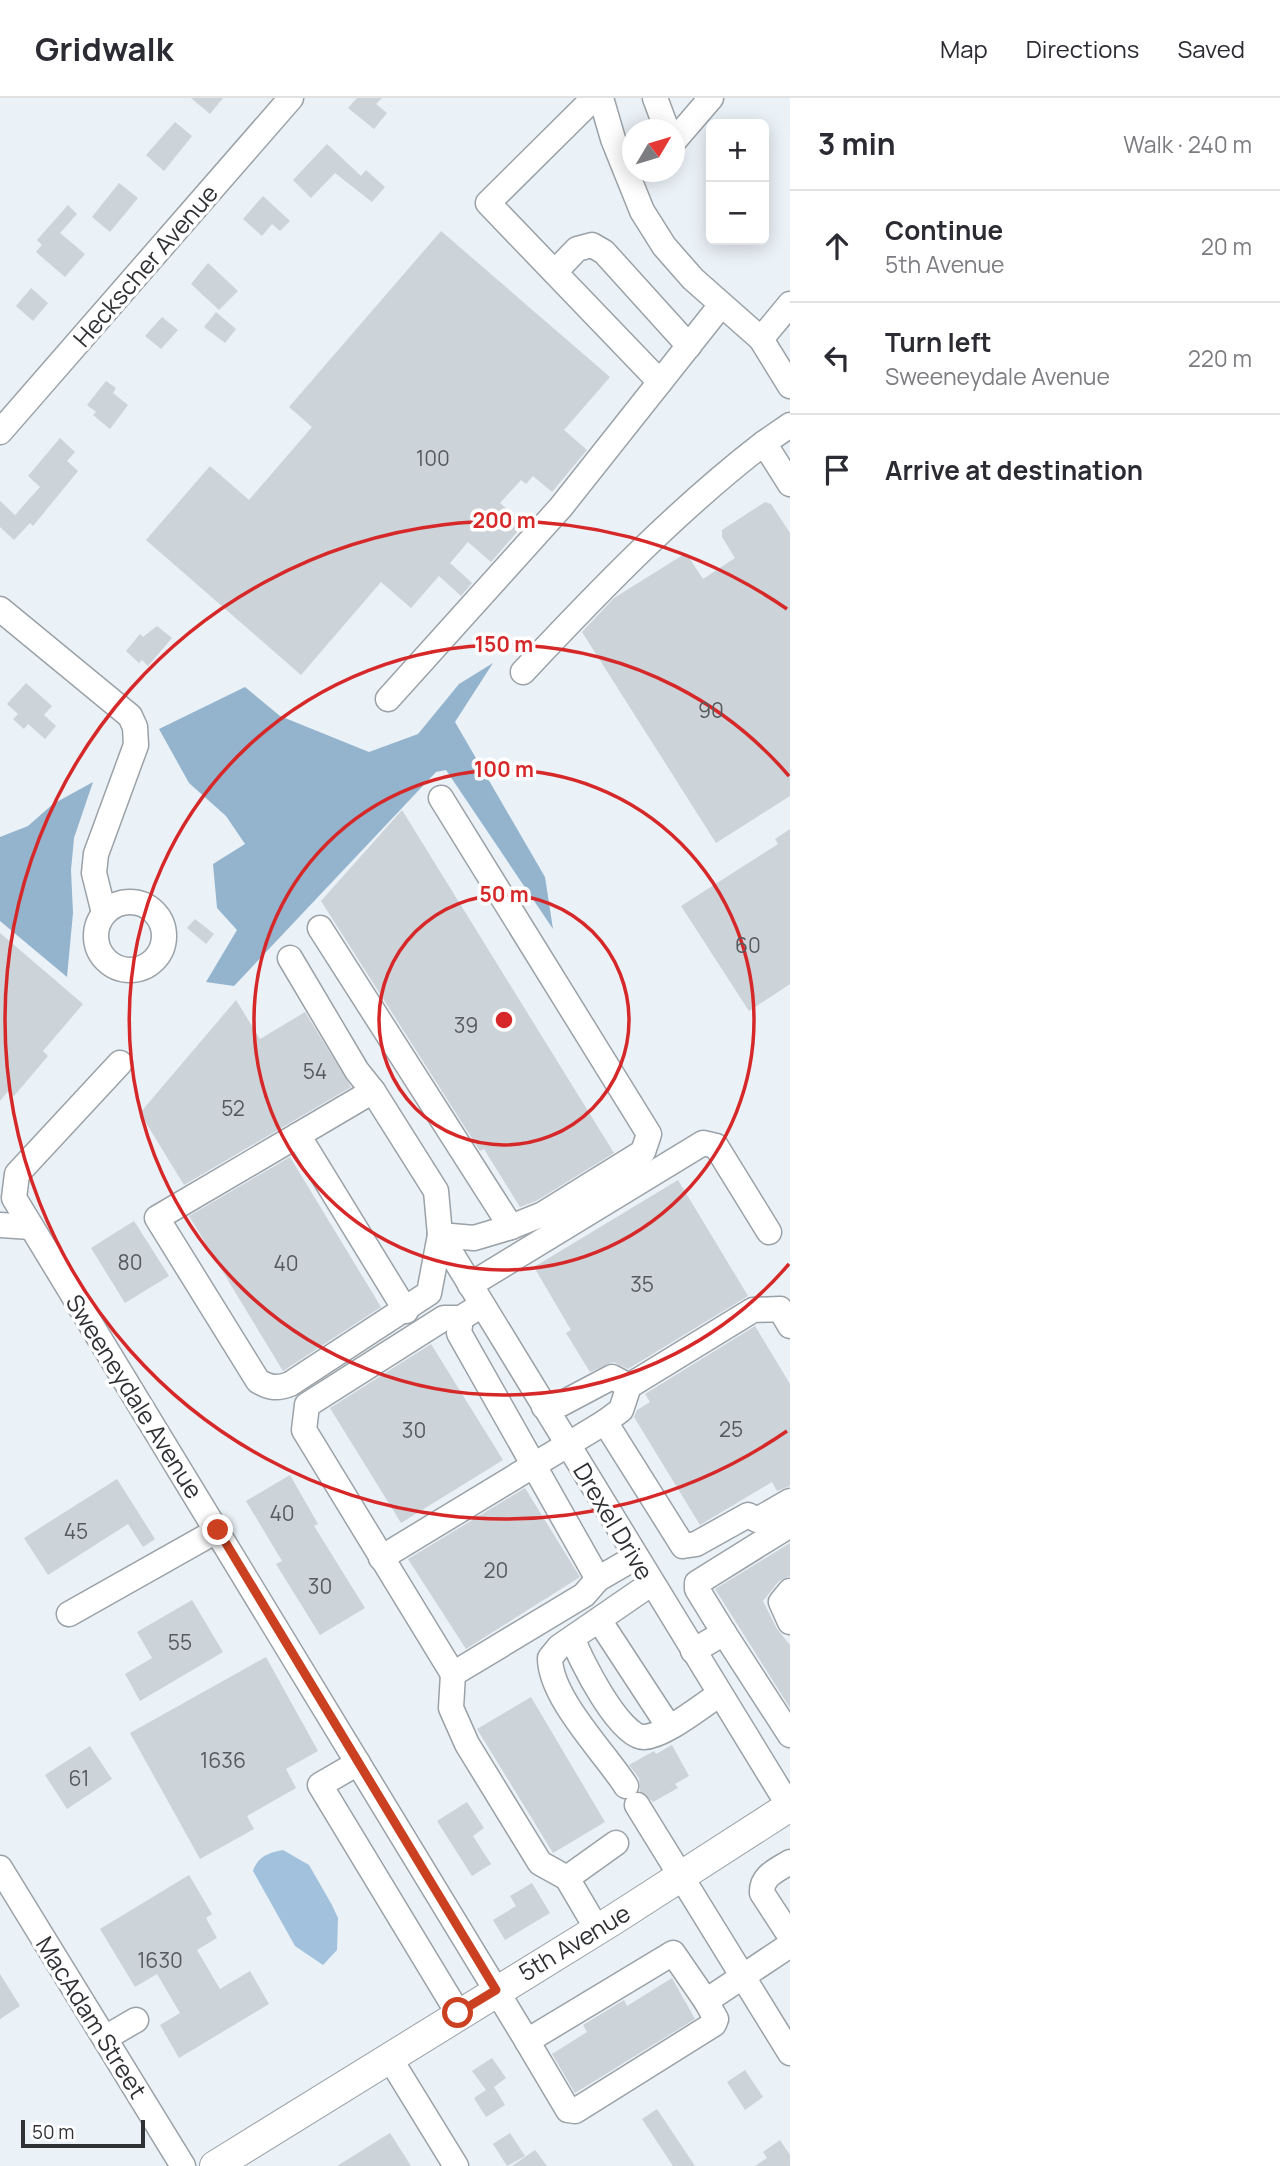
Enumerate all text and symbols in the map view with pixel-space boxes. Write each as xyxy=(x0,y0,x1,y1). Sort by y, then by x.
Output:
text: Gridwalk xyxy=(35,26,173,71)
text: Map xyxy=(940,32,988,65)
text: Directions xyxy=(1026,32,1139,65)
text: Saved xyxy=(1177,32,1245,65)
north arrow xyxy=(622,119,685,182)
map controls xyxy=(706,119,769,245)
button: + xyxy=(706,119,769,182)
text: 3 min xyxy=(818,123,896,164)
text: Walk · 240 m xyxy=(1123,128,1252,160)
street label: Heckscher Avenue xyxy=(65,177,225,353)
button: − xyxy=(706,182,769,245)
text: Continue xyxy=(885,212,1003,248)
icon: ahead xyxy=(818,227,856,265)
text: 20 m xyxy=(1201,230,1252,262)
text: 5th Avenue xyxy=(885,248,1005,280)
text: Turn left xyxy=(885,324,992,360)
icon: left xyxy=(818,339,856,377)
text: 220 m xyxy=(1188,342,1252,374)
text: Sweeneydale Avenue xyxy=(885,360,1110,392)
house number: 100 xyxy=(416,444,450,472)
icon: arrive xyxy=(818,451,856,489)
text: Arrive at destination xyxy=(885,452,1143,488)
text: 200 m xyxy=(472,506,536,534)
text: 150 m xyxy=(475,630,533,658)
house number: 90 xyxy=(698,696,724,724)
text: 100 m xyxy=(474,755,534,783)
text: 50 m xyxy=(479,880,529,908)
house number: 60 xyxy=(735,931,761,959)
centre of rings xyxy=(492,1008,516,1032)
house number: 39 xyxy=(454,1011,478,1039)
house number: 54 xyxy=(303,1057,327,1085)
house number: 52 xyxy=(221,1094,245,1122)
house number: 80 xyxy=(117,1248,143,1276)
house number: 40 xyxy=(273,1249,299,1277)
house number: 35 xyxy=(630,1270,654,1298)
street label: Sweeneydale Avenue xyxy=(59,1288,211,1504)
house number: 25 xyxy=(719,1415,743,1443)
house number: 30 xyxy=(402,1416,426,1444)
street label: Drexel Drive xyxy=(566,1456,662,1586)
house number: 40 xyxy=(269,1499,295,1527)
route end xyxy=(202,1514,233,1545)
house number: 45 xyxy=(64,1517,88,1545)
house number: 20 xyxy=(484,1556,508,1584)
house number: 30 xyxy=(308,1572,332,1600)
house number: 55 xyxy=(168,1628,192,1656)
house number: 1636 xyxy=(200,1746,246,1774)
house number: 61 xyxy=(69,1764,89,1792)
street label: 5th Avenue xyxy=(512,1896,636,1988)
street label: MacAdam Street xyxy=(29,1930,155,2104)
house number: 1630 xyxy=(137,1946,183,1974)
route start xyxy=(442,1997,473,2028)
scale bar xyxy=(21,2117,145,2149)
text: 50 m xyxy=(32,2119,74,2145)

